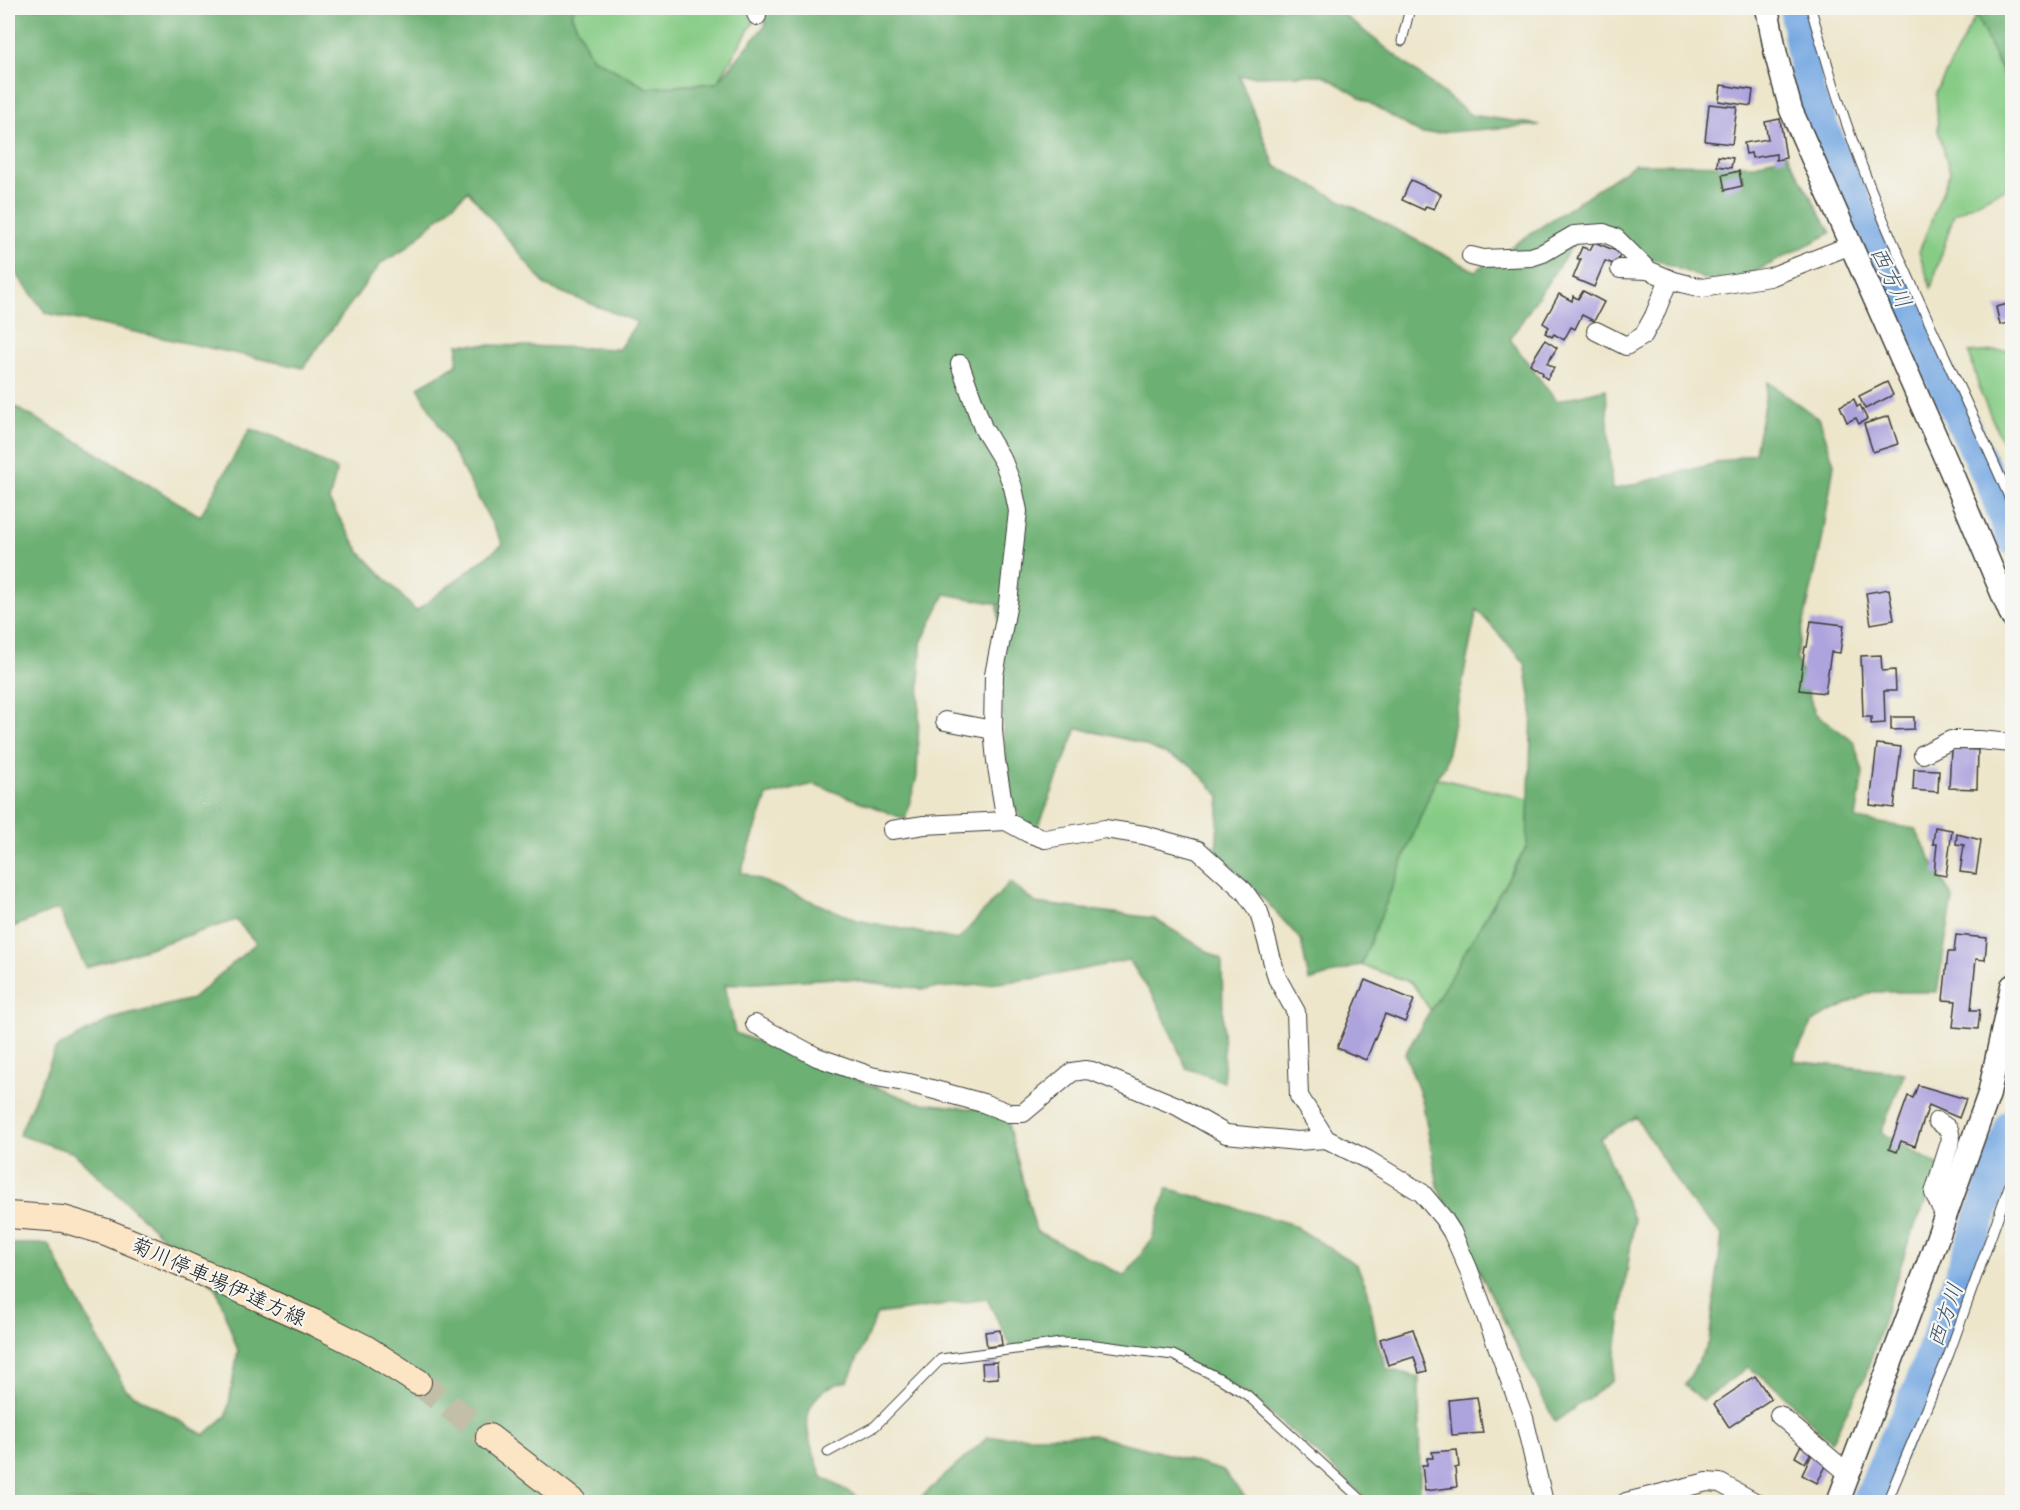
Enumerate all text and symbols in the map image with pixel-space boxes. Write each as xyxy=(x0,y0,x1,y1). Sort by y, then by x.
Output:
water label: 西方川 xyxy=(1864,241,1918,313)
street label: 菊川停車場伊達方線 xyxy=(128,1231,310,1331)
water label: 西方川 xyxy=(1921,1279,1969,1351)

